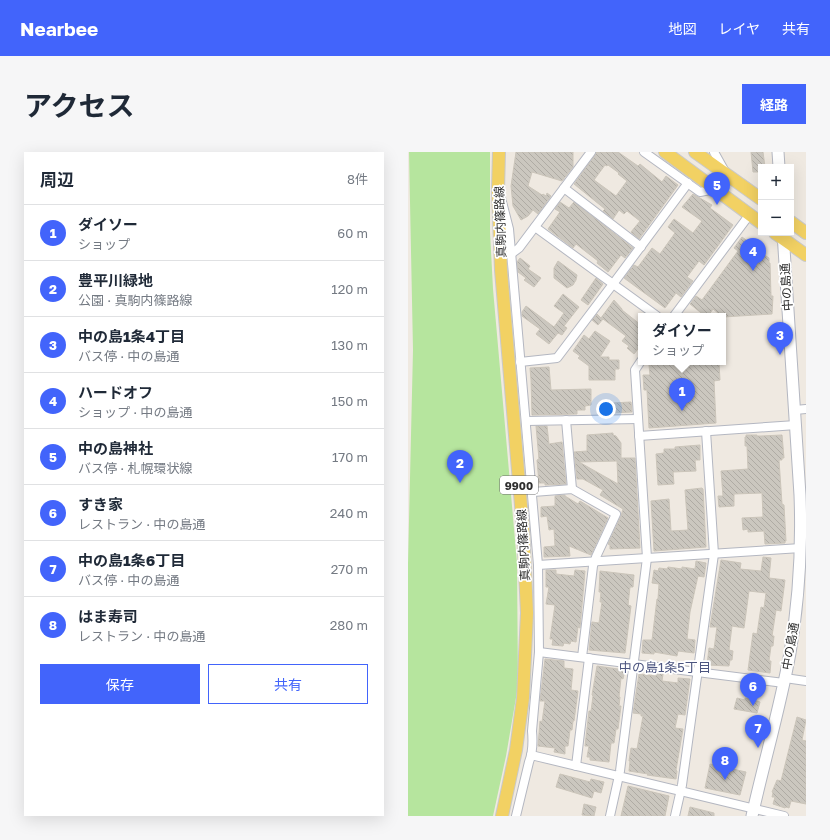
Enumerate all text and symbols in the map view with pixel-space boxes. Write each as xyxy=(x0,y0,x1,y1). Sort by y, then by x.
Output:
text: Nearbee xyxy=(20,17,98,40)
text: 地図 xyxy=(668,20,696,37)
text: レイヤ xyxy=(718,20,760,37)
text: 共有 xyxy=(782,20,810,37)
button: 経路 xyxy=(742,84,806,124)
text: アクセス xyxy=(24,89,135,122)
map controls xyxy=(758,164,794,236)
button: + xyxy=(758,164,794,200)
text: 周辺 xyxy=(40,169,74,190)
text: 8件 xyxy=(347,171,368,187)
pin: 5 xyxy=(704,172,730,205)
street label: 真駒内篠路線 xyxy=(491,186,509,258)
button: − xyxy=(758,200,794,236)
text: ダイソー xyxy=(78,215,138,233)
text: 1 xyxy=(50,225,56,241)
text: 60 m xyxy=(337,225,368,241)
text: ショップ xyxy=(78,236,130,252)
pin: 4 xyxy=(740,238,766,271)
street label: 中の島通 xyxy=(777,263,795,311)
text: 豊平川緑地 xyxy=(78,271,153,289)
text: 2 xyxy=(49,281,57,297)
text: 120 m xyxy=(331,281,368,297)
text: 公園 · 真駒内篠路線 xyxy=(78,292,192,308)
popup xyxy=(638,313,726,365)
text: ダイソー xyxy=(652,321,712,339)
pin: 3 xyxy=(767,322,793,355)
text: 中の島1条4丁目 xyxy=(78,327,185,345)
text: 3 xyxy=(49,337,57,353)
text: 130 m xyxy=(331,337,368,353)
text: ショップ xyxy=(652,342,704,358)
text: バス停 · 中の島通 xyxy=(78,348,179,364)
pin: 1 xyxy=(669,378,695,411)
text: ハードオフ xyxy=(78,383,153,401)
text: 4 xyxy=(49,393,57,409)
text: 150 m xyxy=(331,393,368,409)
your location xyxy=(596,399,616,419)
text: ショップ · 中の島通 xyxy=(78,404,192,420)
text: 中の島神社 xyxy=(78,439,153,457)
text: 5 xyxy=(49,449,57,465)
text: 170 m xyxy=(332,449,368,465)
pin: 2 xyxy=(447,450,473,483)
text: バス停 · 札幌環状線 xyxy=(78,460,192,476)
road number: 9900 xyxy=(500,476,538,494)
text: すき家 xyxy=(78,495,123,513)
text: 6 xyxy=(49,505,57,521)
text: 240 m xyxy=(330,505,368,521)
street label: 真駒内篠路線 xyxy=(514,509,532,581)
text: レストラン · 中の島通 xyxy=(78,516,205,532)
text: 中の島1条6丁目 xyxy=(78,551,185,569)
text: 7 xyxy=(49,561,57,577)
text: 270 m xyxy=(331,561,368,577)
text: バス停 · 中の島通 xyxy=(78,572,179,588)
text: はま寿司 xyxy=(78,607,138,625)
text: 8 xyxy=(49,617,57,633)
text: 280 m xyxy=(330,617,368,633)
street label: 中の島通 xyxy=(778,621,802,671)
text: レストラン · 中の島通 xyxy=(78,628,205,644)
district label: 中の島1条5丁目 xyxy=(619,659,711,675)
button: 保存 xyxy=(40,664,200,704)
button: 共有 xyxy=(208,664,368,704)
pin: 6 xyxy=(740,673,766,706)
pin: 7 xyxy=(745,715,771,748)
pin: 8 xyxy=(712,747,738,780)

